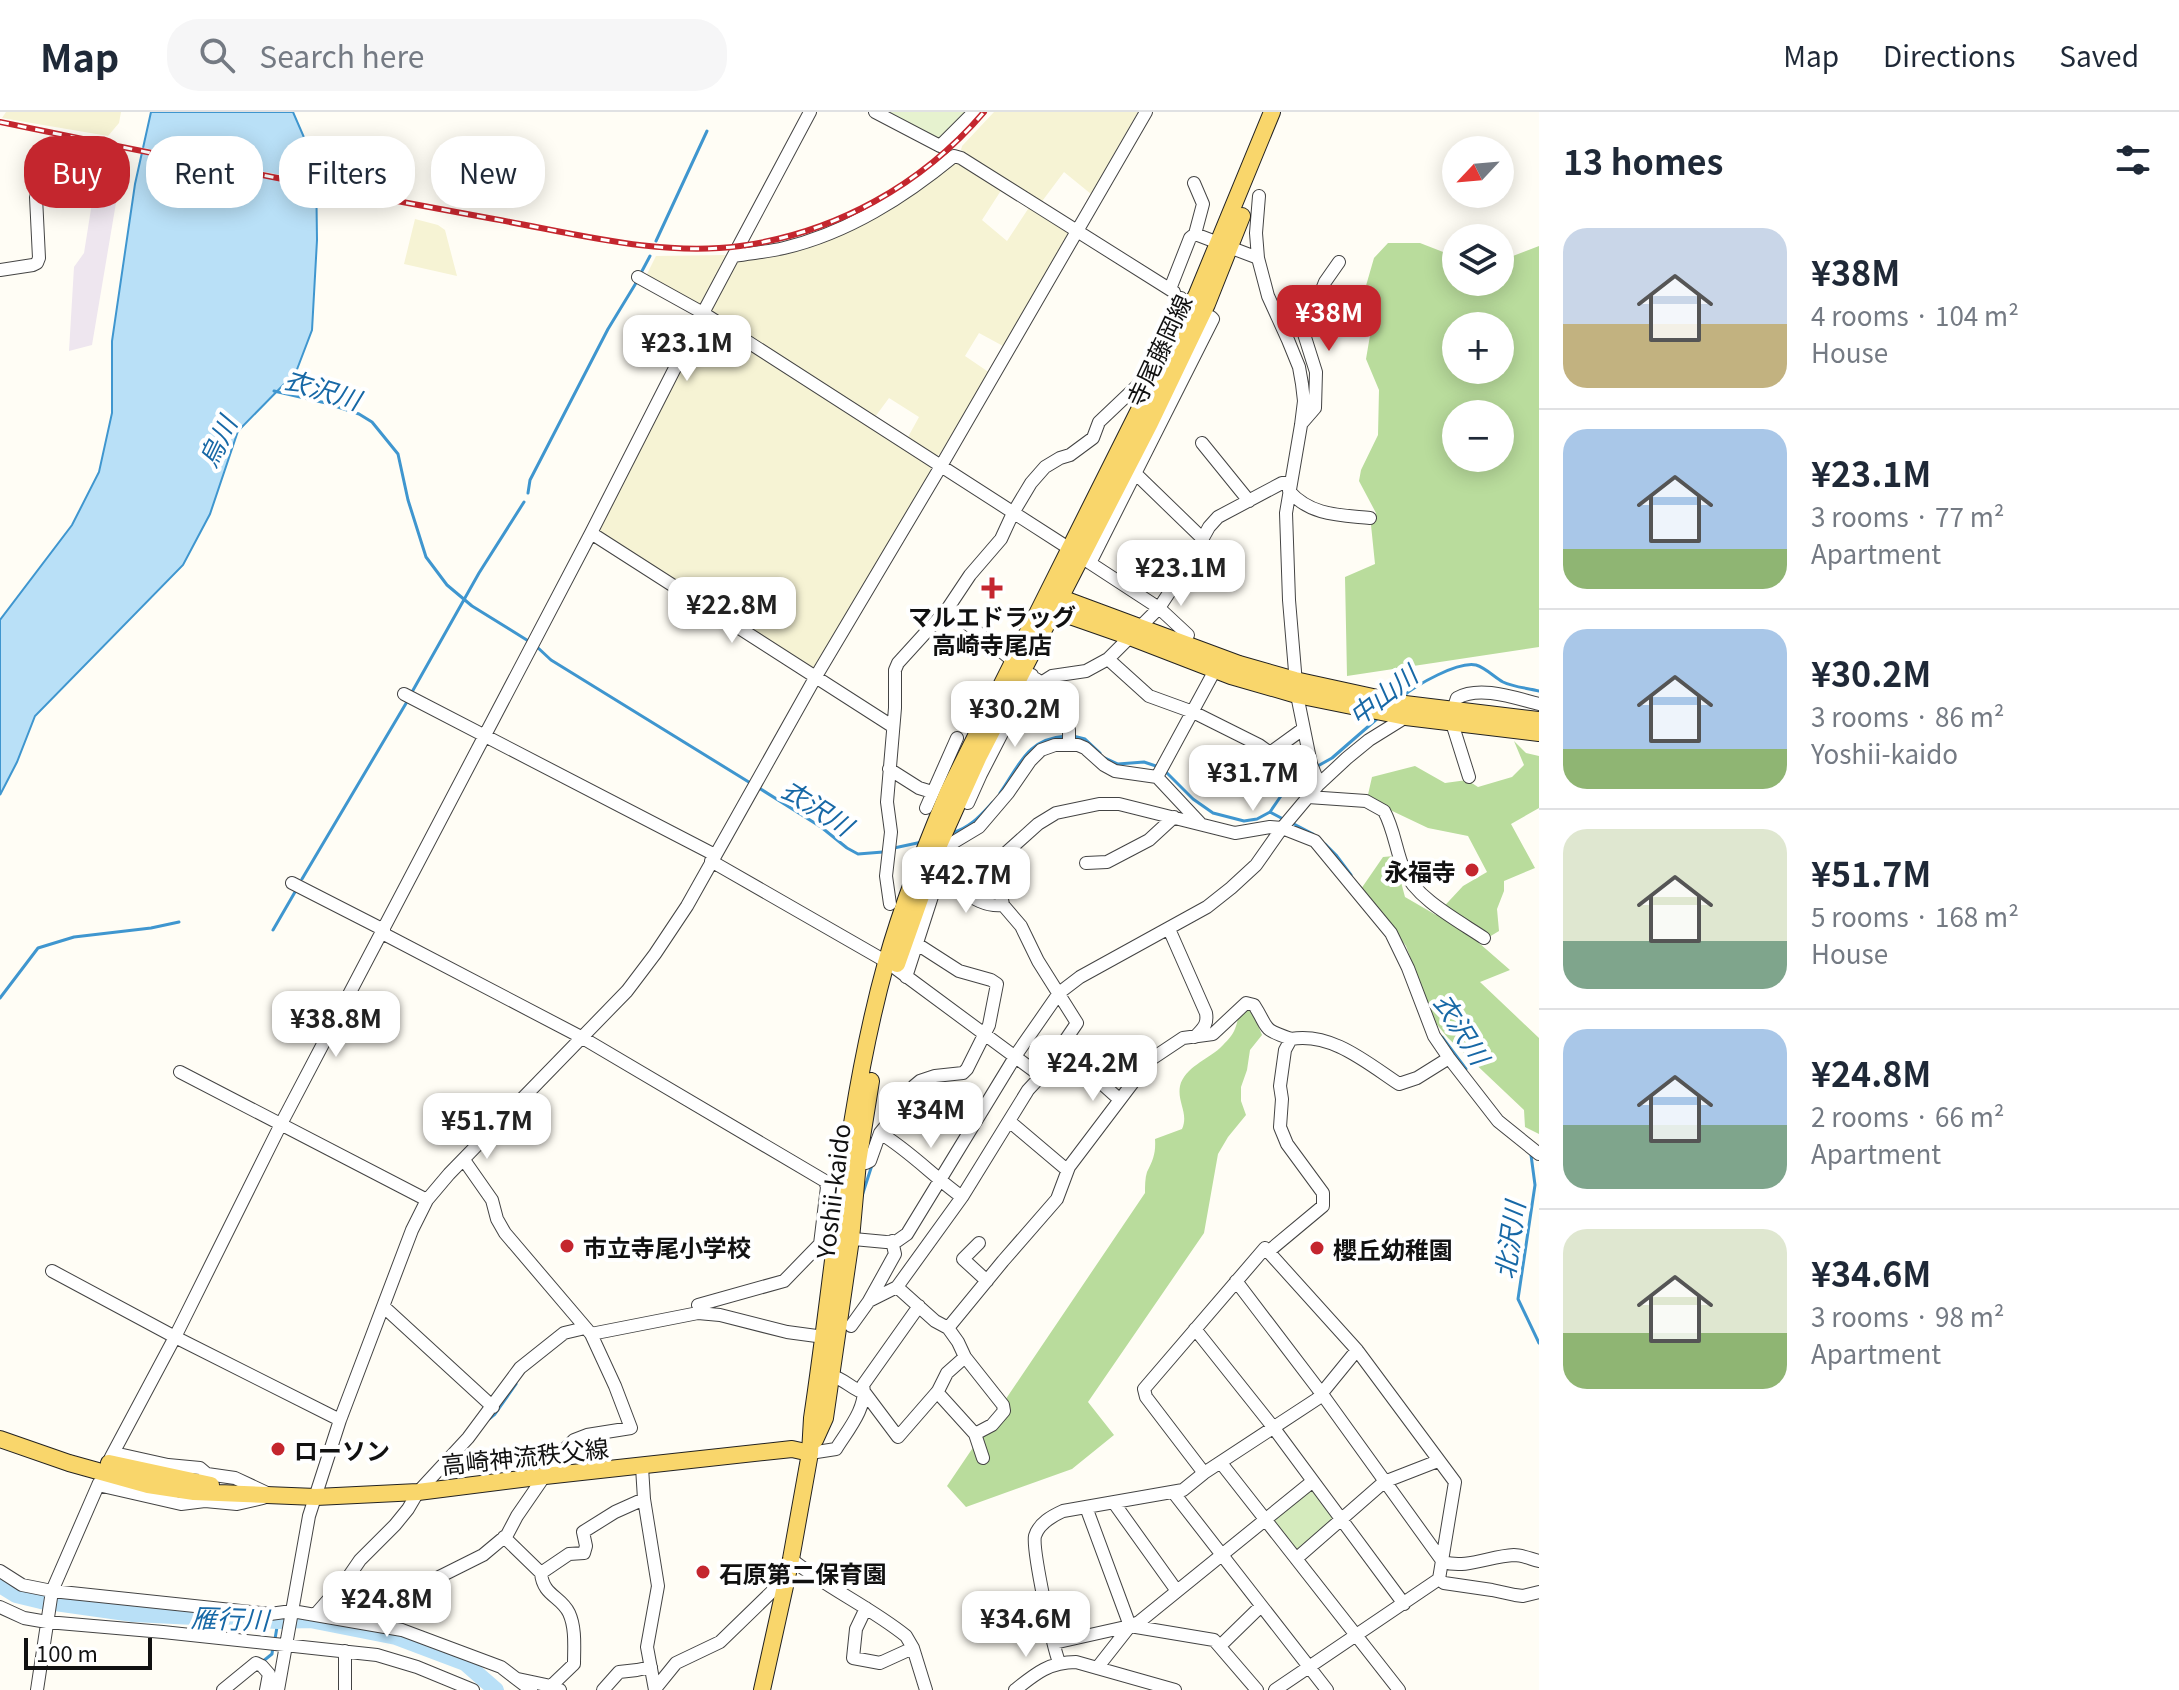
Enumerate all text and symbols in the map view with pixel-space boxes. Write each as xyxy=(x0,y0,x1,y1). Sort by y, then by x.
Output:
search box xyxy=(167,19,727,91)
text: Map xyxy=(40,28,119,83)
icon: search xyxy=(195,33,239,77)
text: Search here xyxy=(259,33,424,77)
text: Map xyxy=(1783,35,1839,75)
text: Directions xyxy=(1883,35,2015,75)
text: Saved xyxy=(2059,35,2139,75)
chip: Buy xyxy=(24,136,130,208)
chip: Rent xyxy=(146,136,263,208)
chip: Filters xyxy=(279,136,415,208)
chip: New xyxy=(431,136,545,208)
north arrow xyxy=(1442,136,1514,208)
map controls xyxy=(1442,136,1514,472)
text: 13 homes xyxy=(1563,136,1723,185)
icon: filters xyxy=(2111,138,2155,182)
button: layers xyxy=(1442,224,1514,296)
text: ¥38M xyxy=(1811,247,1900,296)
icon: home xyxy=(1627,260,1723,356)
pin: ¥38M xyxy=(1282,285,1376,353)
street label: 寺尾藤岡線 xyxy=(1117,288,1199,412)
text: ¥38M xyxy=(1295,292,1363,329)
text: 4 rooms · 104 m² xyxy=(1811,296,2019,333)
button: + xyxy=(1442,312,1514,384)
pin: ¥23.1M xyxy=(622,315,752,383)
text: ¥23.1M xyxy=(641,322,733,359)
text: House xyxy=(1811,333,1888,370)
water label: 衣沢川 xyxy=(280,359,369,418)
button: − xyxy=(1442,400,1514,472)
water label: 烏川 xyxy=(188,407,245,472)
text: ¥23.1M xyxy=(1811,448,1931,497)
icon: home xyxy=(1627,461,1723,557)
text: 3 rooms · 77 m² xyxy=(1811,497,2004,534)
text: Apartment xyxy=(1811,534,1941,571)
pin: ¥23.1M xyxy=(1116,540,1246,608)
text: ¥23.1M xyxy=(1135,547,1227,584)
pin: ¥22.8M xyxy=(667,577,797,645)
marker: マルエドラッグ 高崎寺尾店 xyxy=(983,579,1001,597)
text: ¥22.8M xyxy=(686,584,778,621)
place label: マルエドラッグ 高崎寺尾店 xyxy=(908,598,1076,661)
text: ¥30.2M xyxy=(1811,648,1931,697)
water label: 中山川 xyxy=(1340,654,1426,733)
icon: home xyxy=(1627,661,1723,757)
pin: ¥30.2M xyxy=(950,681,1080,749)
text: ¥30.2M xyxy=(969,688,1061,725)
text: 3 rooms · 86 m² xyxy=(1811,697,2004,734)
text: Yoshii-kaido xyxy=(1811,734,1958,771)
pin: ¥31.7M xyxy=(1188,745,1318,813)
text: ¥31.7M xyxy=(1207,752,1299,789)
water label: 衣沢川 xyxy=(775,769,863,844)
pin: ¥42.7M xyxy=(901,847,1031,915)
text: ¥51.7M xyxy=(1811,848,1931,897)
place label: 永福寺 xyxy=(1384,853,1456,888)
text: ¥42.7M xyxy=(920,854,1012,891)
marker: 永福寺 xyxy=(1463,861,1481,879)
icon: home xyxy=(1627,861,1723,957)
text: 5 rooms · 168 m² xyxy=(1811,897,2019,934)
text: House xyxy=(1811,934,1888,971)
water label: 衣沢川 xyxy=(1427,985,1501,1073)
pin: ¥38.8M xyxy=(271,991,401,1059)
text: ¥38.8M xyxy=(290,998,382,1035)
pin: ¥24.2M xyxy=(1028,1035,1158,1103)
text: ¥24.2M xyxy=(1047,1042,1139,1079)
text: ¥24.8M xyxy=(1811,1048,1931,1097)
icon: home xyxy=(1627,1061,1723,1157)
pin: ¥34M xyxy=(884,1082,978,1150)
text: ¥34M xyxy=(897,1089,965,1126)
pin: ¥51.7M xyxy=(422,1093,552,1161)
text: 2 rooms · 66 m² xyxy=(1811,1097,2004,1134)
text: ¥51.7M xyxy=(441,1100,533,1137)
street label: Yoshii-kaido xyxy=(806,1121,858,1262)
text: Apartment xyxy=(1811,1134,1941,1171)
water label: 北沢川 xyxy=(1484,1196,1532,1281)
place label: 市立寺尾小学校 xyxy=(583,1229,751,1264)
place label: 櫻丘幼稚園 xyxy=(1333,1231,1453,1266)
marker: 市立寺尾小学校 xyxy=(558,1237,576,1255)
marker: 櫻丘幼稚園 xyxy=(1308,1239,1326,1257)
text: ¥34.6M xyxy=(1811,1248,1931,1297)
icon: home xyxy=(1627,1261,1723,1357)
text: 3 rooms · 98 m² xyxy=(1811,1297,2004,1334)
text: Apartment xyxy=(1811,1334,1941,1371)
street label: 高崎神流秩父線 xyxy=(440,1429,610,1481)
place label: ローソン xyxy=(294,1432,390,1467)
marker: ローソン xyxy=(269,1440,287,1458)
place label: 石原第二保育園 xyxy=(719,1555,887,1590)
marker: 石原第二保育園 xyxy=(694,1563,712,1581)
pin: ¥24.8M xyxy=(322,1571,452,1639)
text: ¥24.8M xyxy=(341,1578,433,1615)
pin: ¥34.6M xyxy=(961,1591,1091,1659)
water label: 雁行川 xyxy=(190,1597,273,1637)
text: ¥34.6M xyxy=(980,1598,1072,1635)
scale bar xyxy=(24,1634,152,1670)
text: 100 m xyxy=(36,1636,98,1668)

